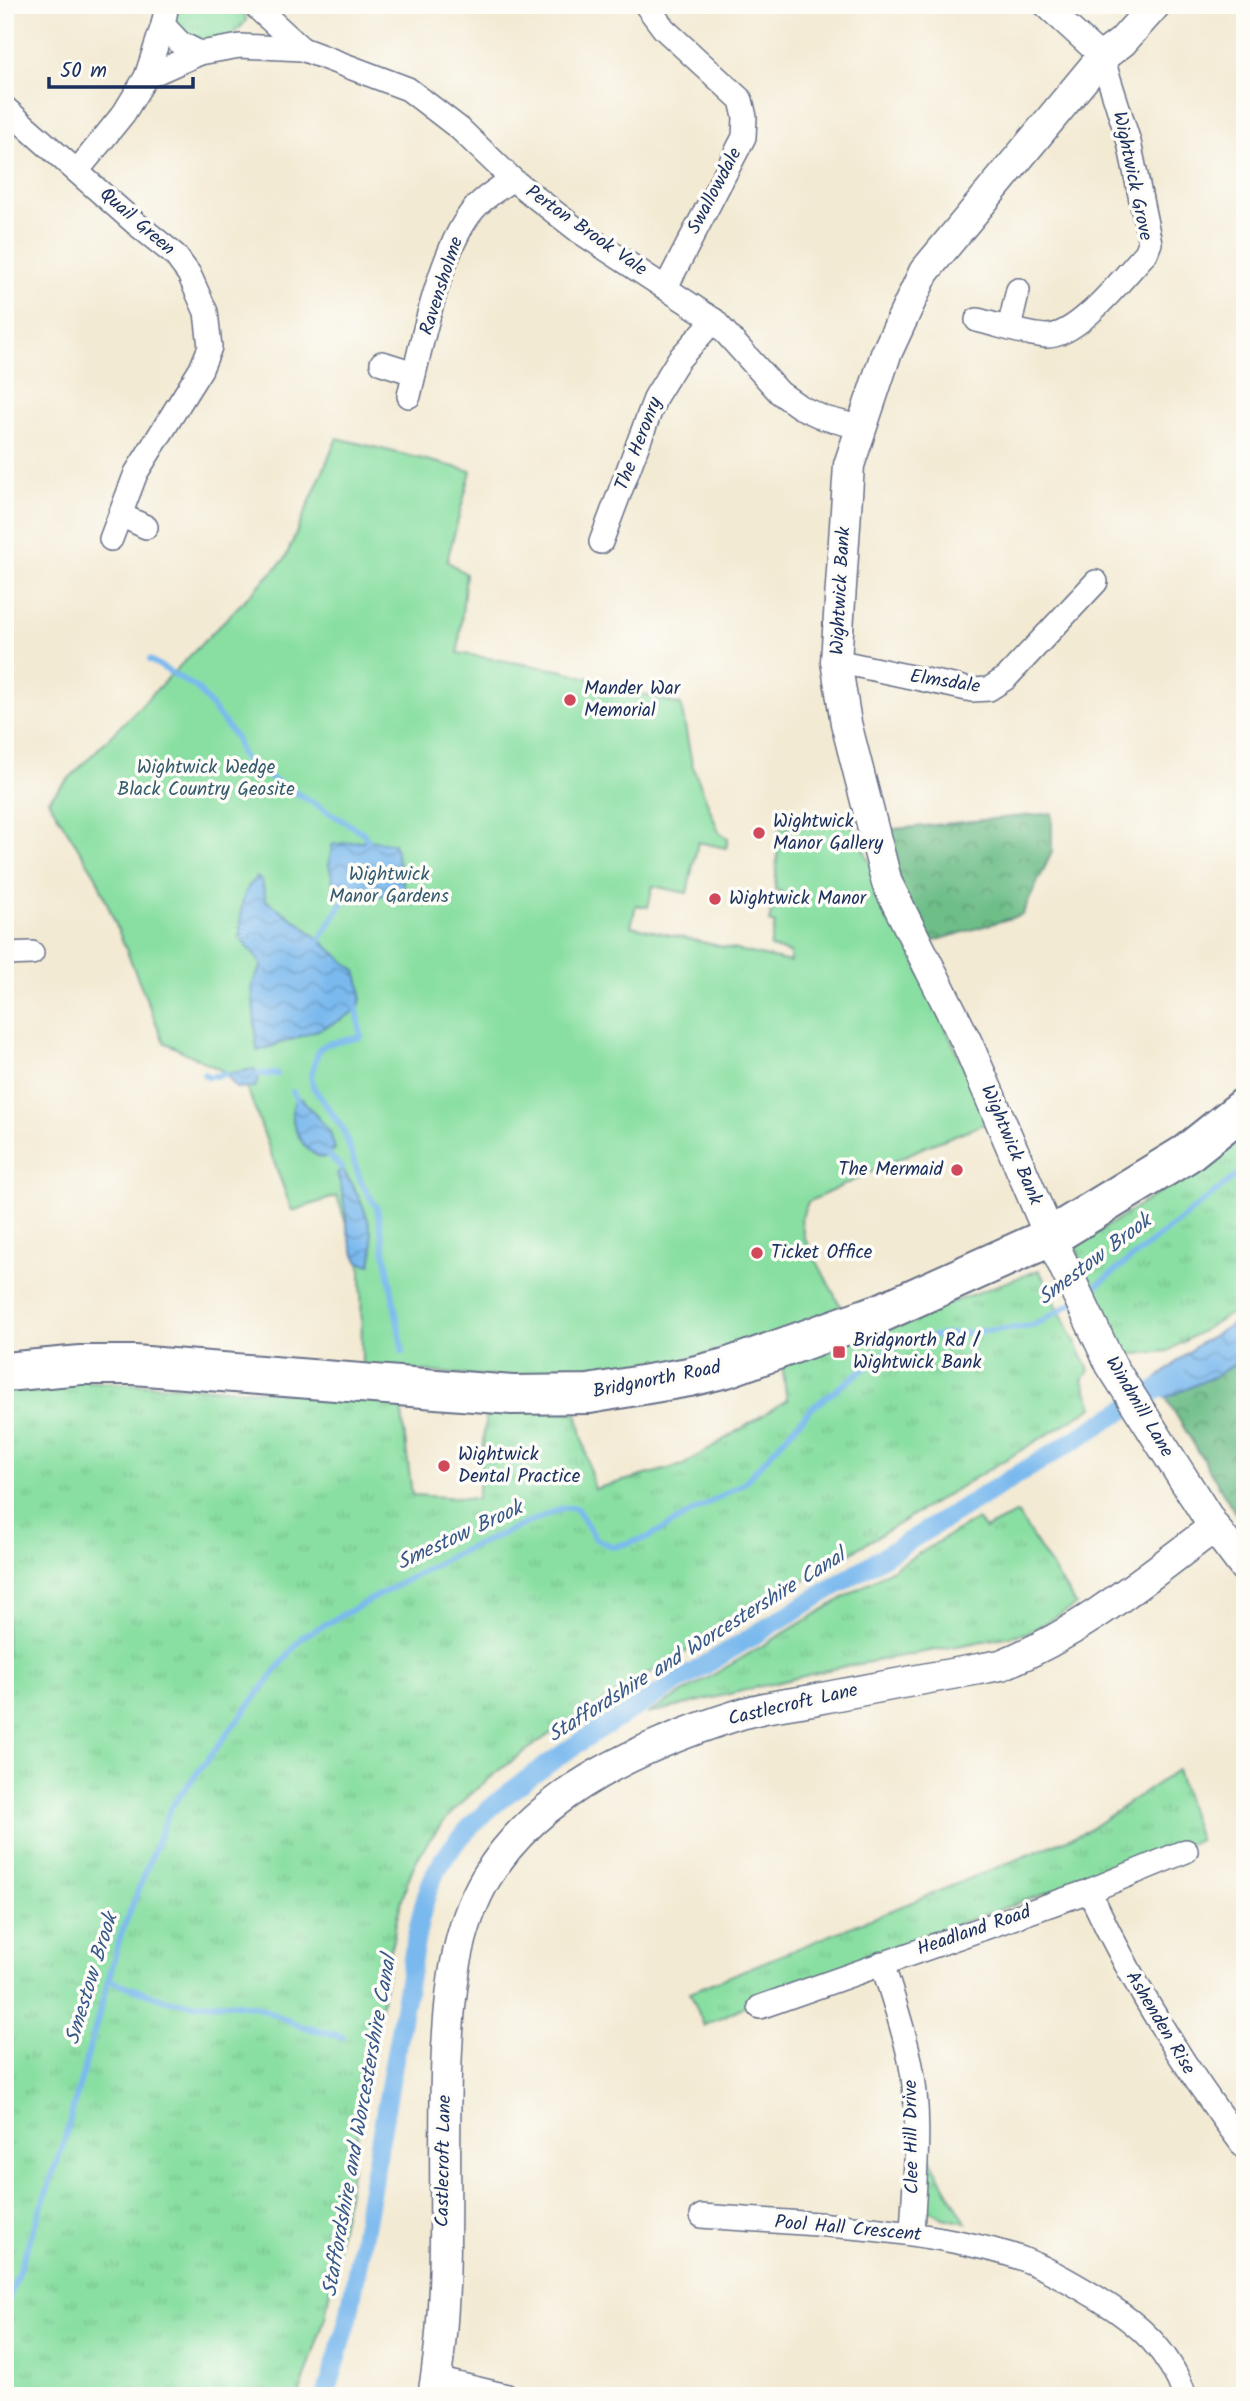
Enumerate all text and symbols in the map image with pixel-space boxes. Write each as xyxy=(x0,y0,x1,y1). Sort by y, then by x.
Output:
scale bar xyxy=(49,46,192,90)
text: 50 m xyxy=(60,55,107,88)
street label: Wightwick Grove xyxy=(1104,109,1160,244)
street label: Swallowdale xyxy=(680,142,751,240)
street label: Perton Brook Vale xyxy=(519,178,654,285)
street label: Quail Green xyxy=(92,180,182,264)
street label: Ravensholme xyxy=(412,232,472,339)
street label: The Heronry xyxy=(607,392,671,495)
street label: Wightwick Bank xyxy=(823,526,859,656)
street label: Elmsdale xyxy=(908,662,983,702)
place label: Mander War Memorial xyxy=(584,674,682,726)
marker: Mander War Memorial xyxy=(562,692,578,708)
park label: Wightwick Wedge Black Country Geosite xyxy=(117,753,295,805)
place label: Wightwick Manor Gallery xyxy=(773,807,884,859)
marker: Wightwick Manor Gallery xyxy=(751,825,767,841)
park label: Wightwick Manor Gardens xyxy=(329,860,449,912)
place label: Wightwick Manor xyxy=(729,884,868,914)
marker: Wightwick Manor xyxy=(707,891,723,907)
street label: Wightwick Bank xyxy=(972,1080,1050,1210)
place label: The Mermaid xyxy=(839,1155,944,1185)
marker: The Mermaid xyxy=(949,1162,965,1178)
water label: Smestow Brook xyxy=(1031,1204,1162,1314)
place label: Ticket Office xyxy=(771,1238,873,1268)
marker: Ticket Office xyxy=(749,1245,765,1261)
place label: Bridgnorth Rd / Wightwick Bank xyxy=(853,1326,981,1378)
marker: Bridgnorth Rd / Wightwick Bank xyxy=(831,1344,847,1360)
street label: Windmill Lane xyxy=(1097,1351,1181,1464)
street label: Bridgnorth Road xyxy=(590,1353,724,1407)
place label: Wightwick Dental Practice xyxy=(458,1440,581,1492)
marker: Wightwick Dental Practice xyxy=(436,1458,452,1474)
water label: Smestow Brook xyxy=(392,1491,531,1580)
water label: Staffordshire and Worcestershire Canal xyxy=(542,1538,856,1752)
street label: Castlecroft Lane xyxy=(725,1675,861,1735)
street label: Headland Road xyxy=(913,1897,1035,1964)
water label: Smestow Brook xyxy=(56,1906,129,2049)
water label: Staffordshire and Worcestershire Canal xyxy=(314,1949,407,2299)
street label: Ashenden Rise xyxy=(1117,1965,1203,2081)
street label: Clee Hill Drive xyxy=(896,2079,928,2195)
street label: Castlecroft Lane xyxy=(428,2094,460,2227)
street label: Pool Hall Crescent xyxy=(773,2208,923,2250)

